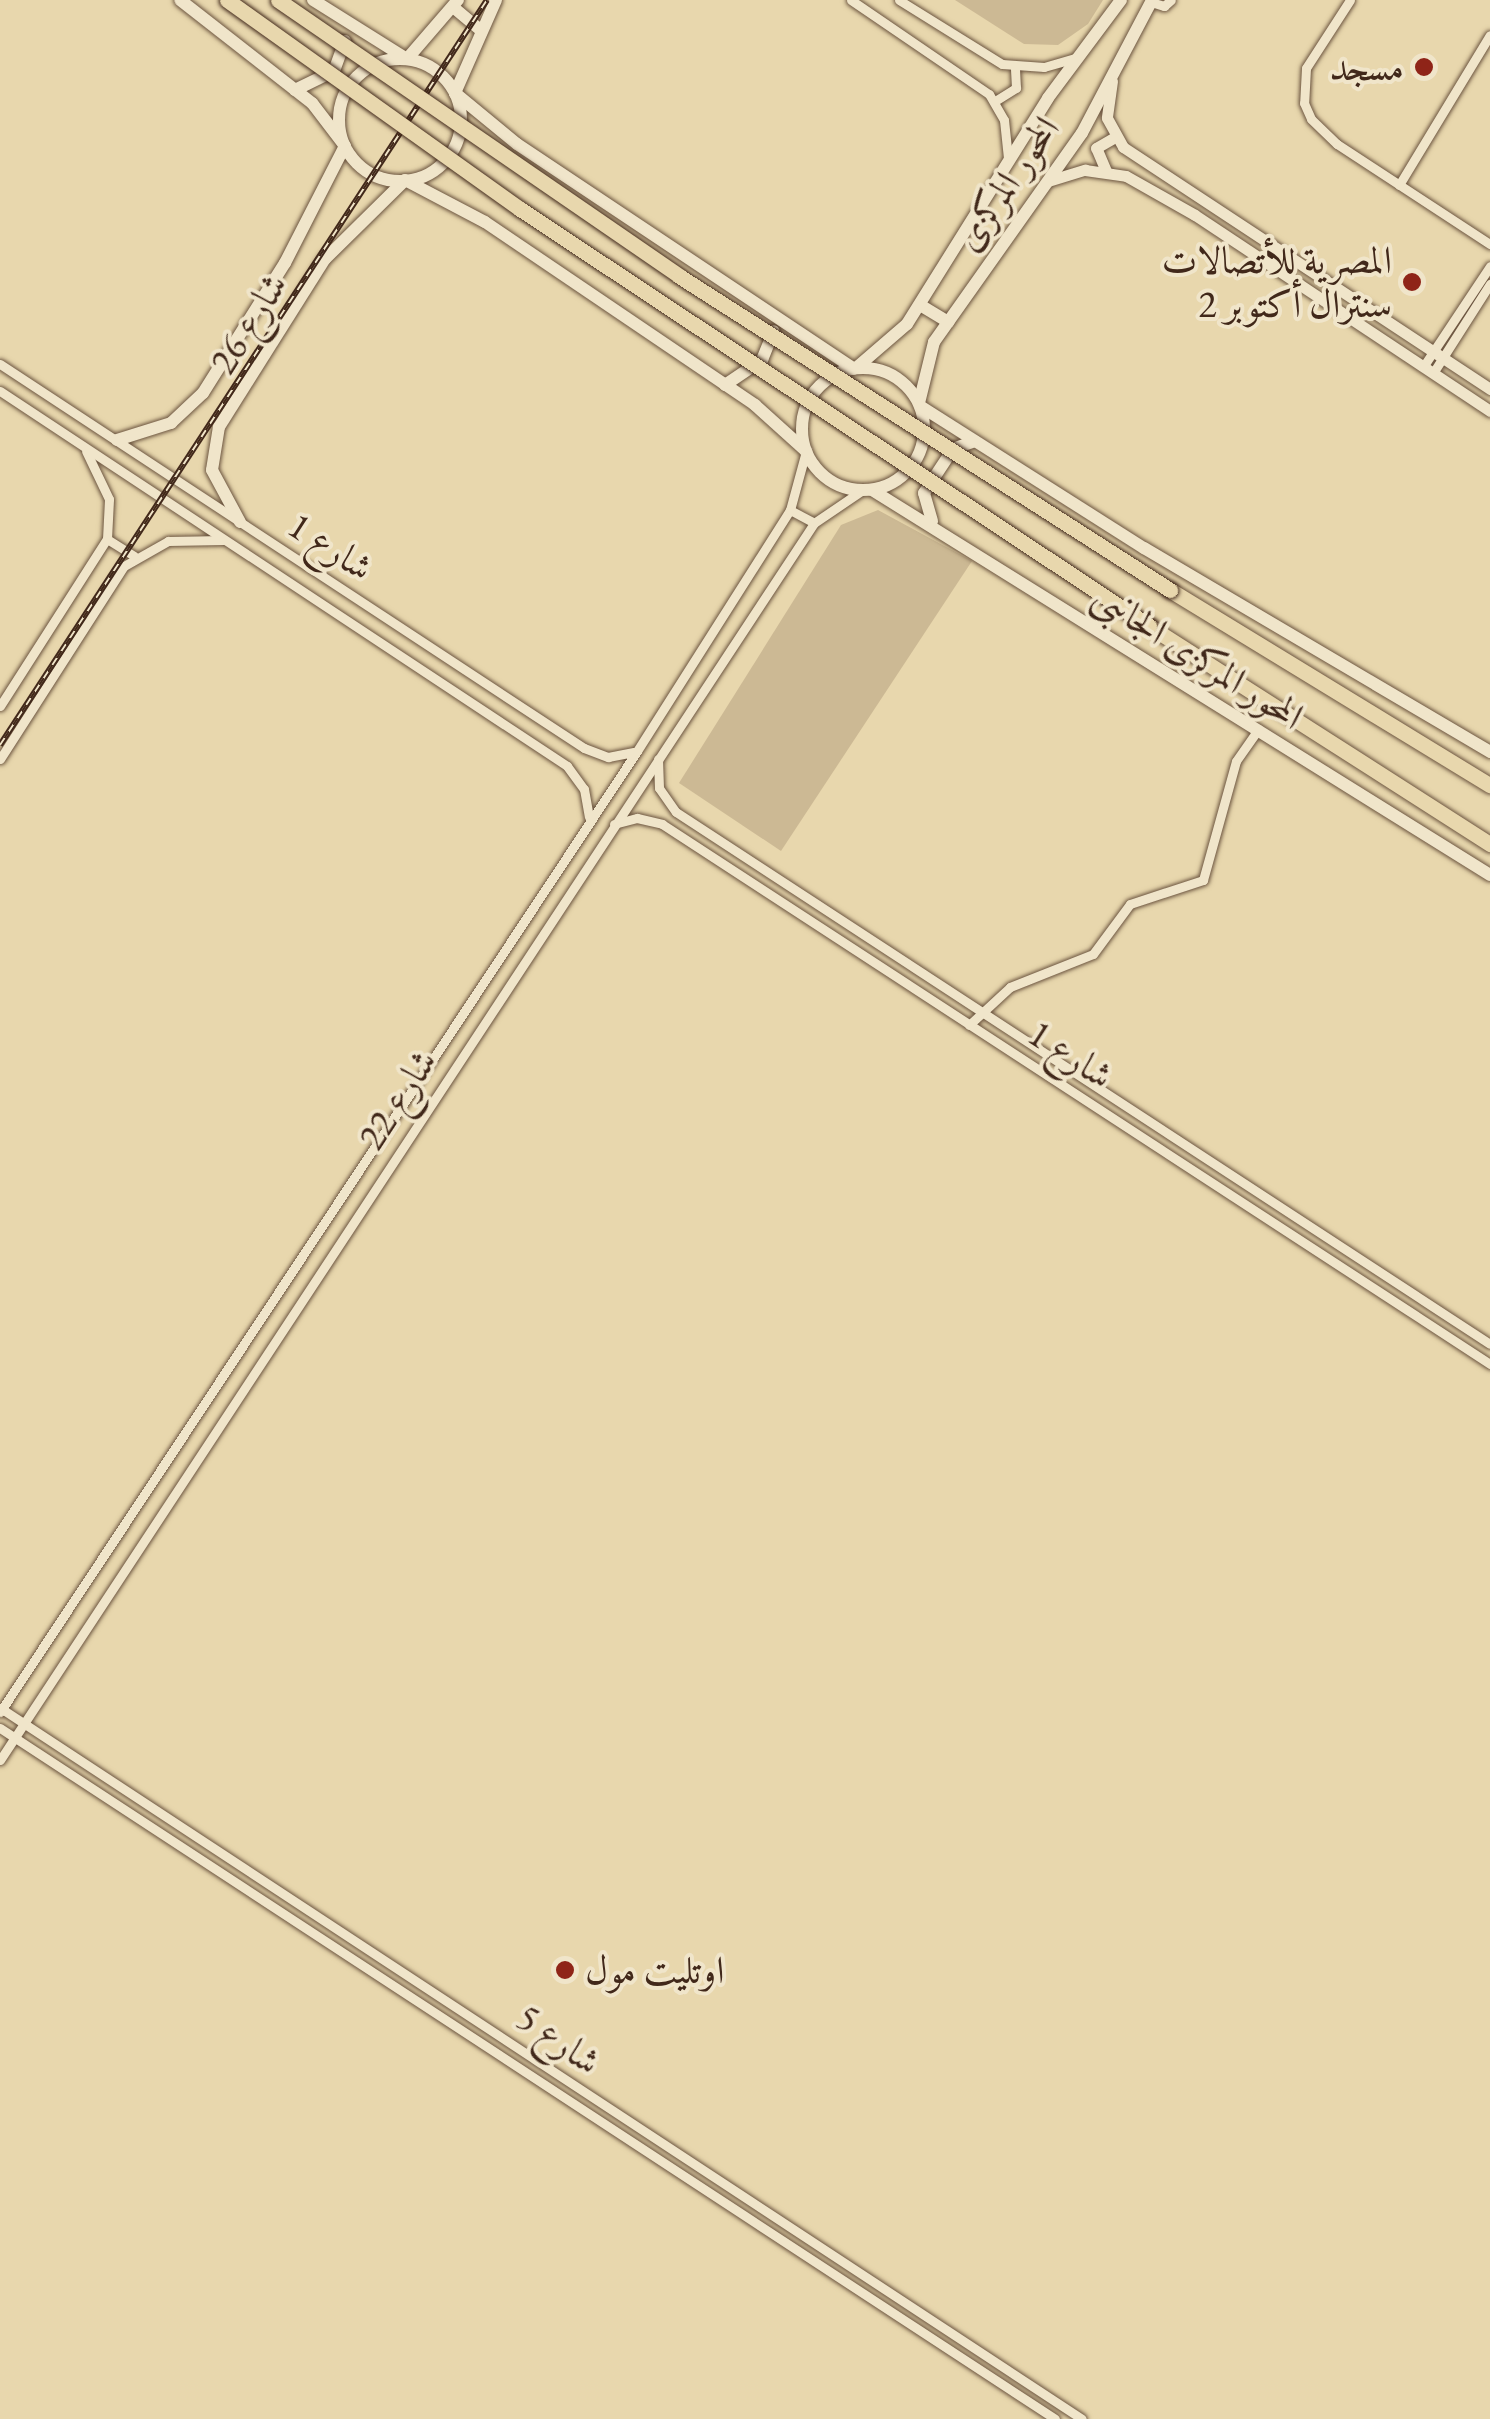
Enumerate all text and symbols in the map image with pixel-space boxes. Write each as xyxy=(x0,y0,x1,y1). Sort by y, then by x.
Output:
place label: مسجد xyxy=(1329,44,1404,90)
marker: مسجد xyxy=(1413,56,1435,78)
street label: المحور المركزى xyxy=(943,107,1069,259)
place label: المصرية للأتصالات سنترال أكتوبر 2 xyxy=(1162,237,1392,326)
street label: شارع 26 xyxy=(200,264,296,382)
marker: المصرية للأتصالات سنترال أكتوبر 2 xyxy=(1401,271,1423,293)
street label: شارع 1 xyxy=(280,502,382,590)
street label: المحور المركزى الجانبى xyxy=(1084,573,1312,739)
street label: شارع 1 xyxy=(1020,1010,1122,1098)
street label: شارع 22 xyxy=(348,1040,446,1158)
place label: اوتليت مول xyxy=(585,1947,724,1993)
marker: اوتليت مول xyxy=(554,1959,576,1981)
street label: شارع 5 xyxy=(508,1994,610,2084)

